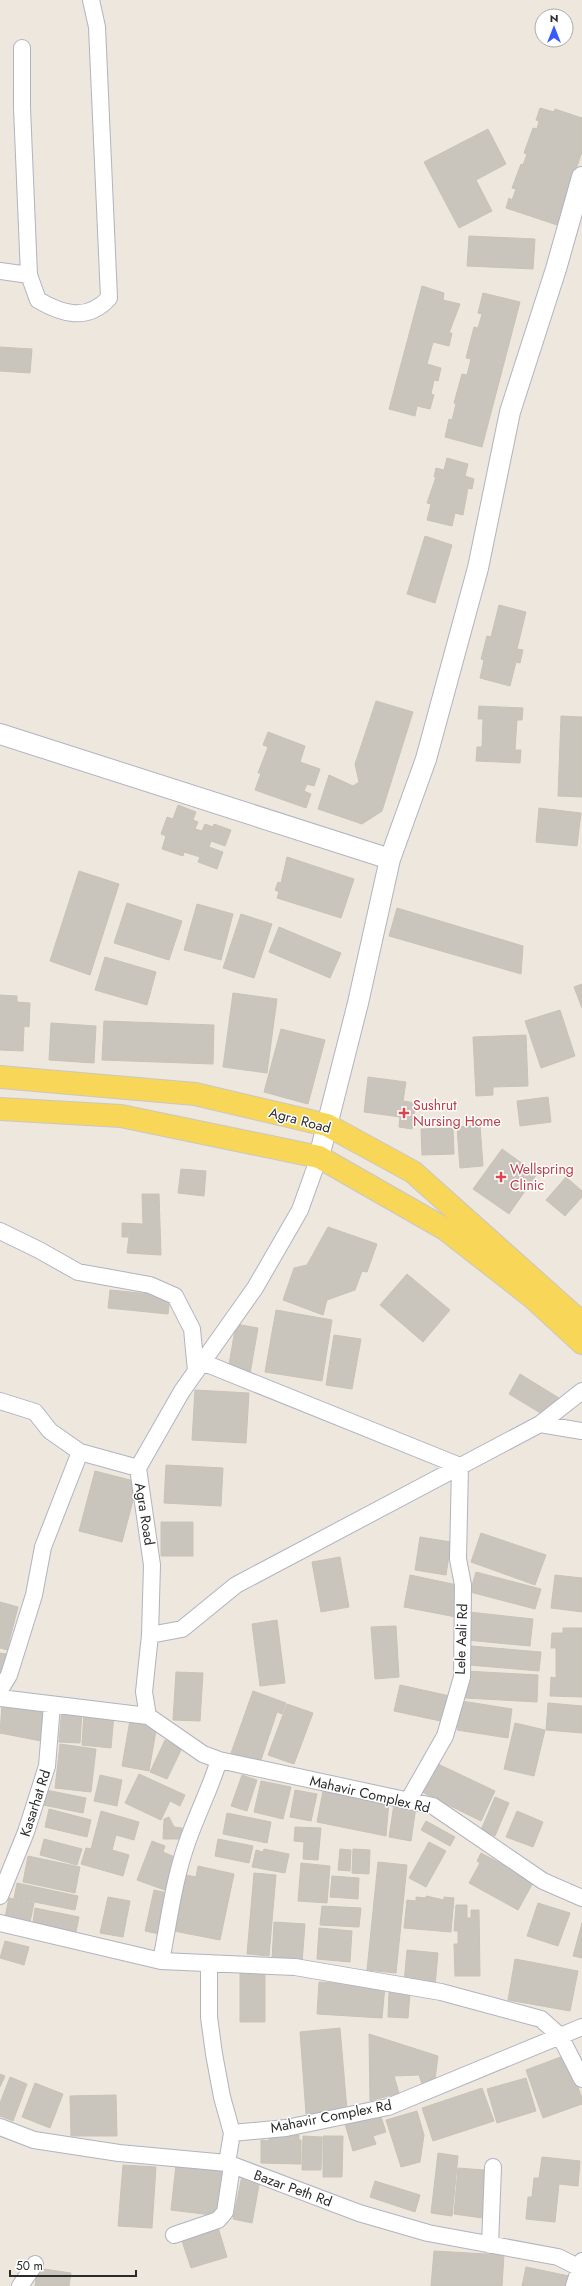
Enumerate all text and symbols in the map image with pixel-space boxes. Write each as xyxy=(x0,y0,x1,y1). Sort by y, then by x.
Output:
north arrow xyxy=(534,8,574,48)
text: N xyxy=(550,10,558,26)
place label: Sushrut Nursing Home xyxy=(413,1095,501,1131)
street label: Agra Road xyxy=(267,1102,333,1138)
marker: Sushrut Nursing Home xyxy=(398,1107,410,1119)
place label: Wellspring Clinic xyxy=(510,1159,574,1195)
marker: Wellspring Clinic xyxy=(495,1171,507,1183)
street label: Agra Road xyxy=(130,1481,160,1547)
street label: Lele Aali Rd xyxy=(450,1603,472,1675)
street label: Kasarhat Rd xyxy=(15,1767,55,1839)
street label: Mahavir Complex Rd xyxy=(308,1770,432,1818)
street label: Mahavir Complex Rd xyxy=(269,2094,393,2138)
street label: Bazar Peth Rd xyxy=(251,2165,335,2211)
scale bar xyxy=(10,2252,136,2278)
text: 50 m xyxy=(16,2257,43,2275)

